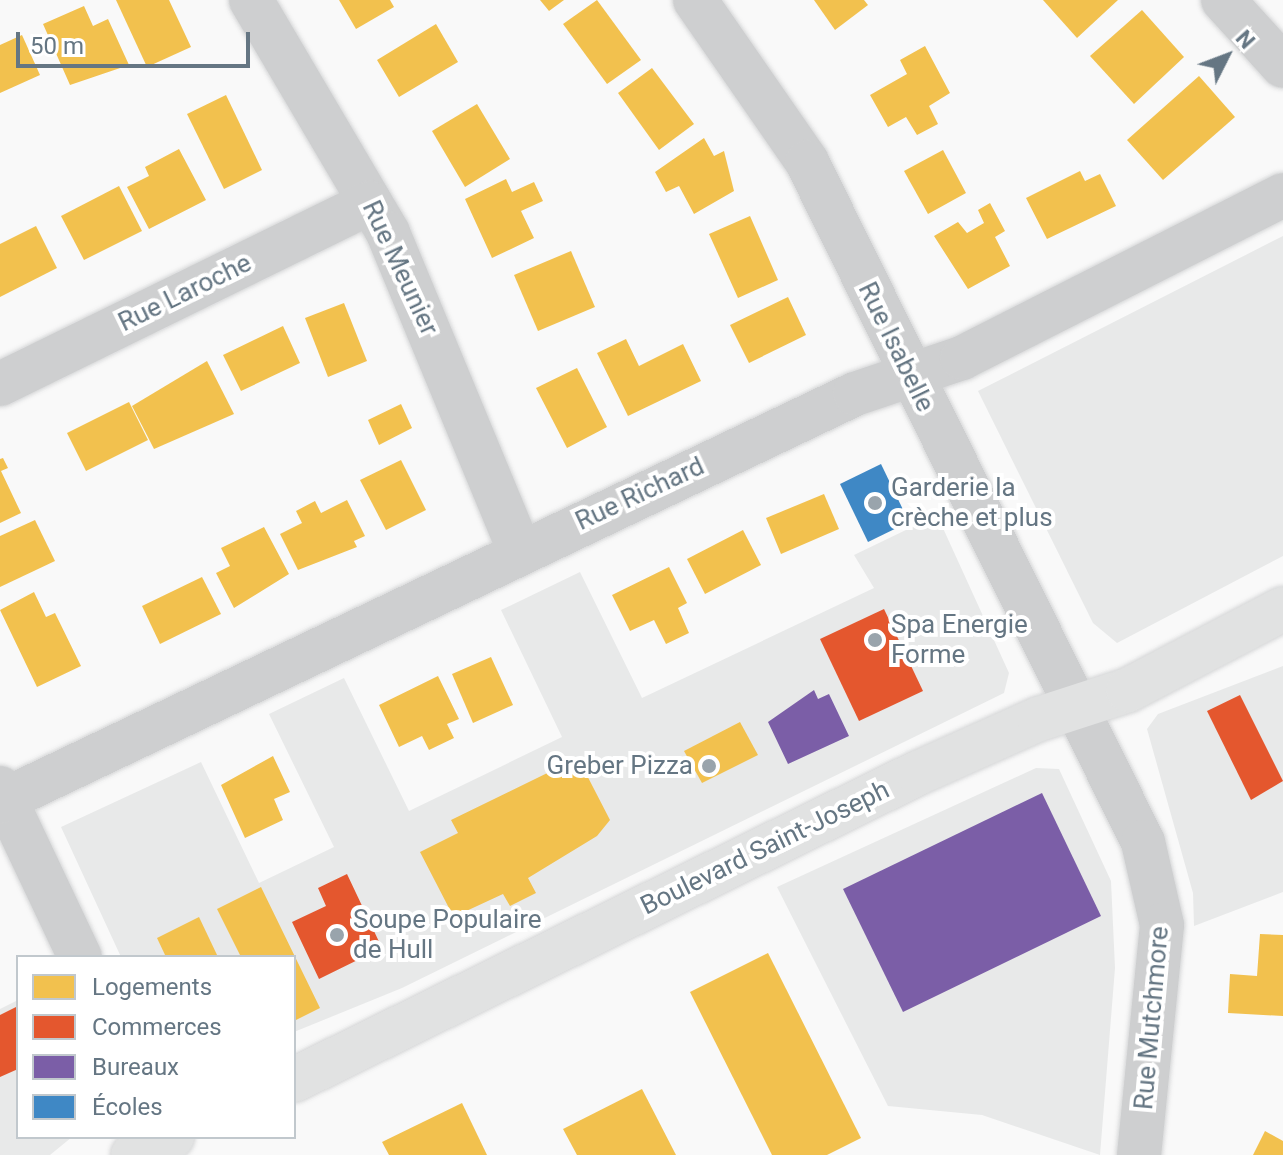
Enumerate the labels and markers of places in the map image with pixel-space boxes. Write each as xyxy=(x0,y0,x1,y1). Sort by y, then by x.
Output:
place label: Garderie la crèche et plus xyxy=(891,472,1053,534)
marker: Garderie la crèche et plus xyxy=(866,494,884,512)
place label: Spa Energie Forme xyxy=(891,609,1028,670)
marker: Spa Energie Forme xyxy=(866,631,884,649)
place label: Greber Pizza xyxy=(547,750,693,782)
marker: Greber Pizza xyxy=(700,757,718,775)
place label: Soupe Populaire de Hull xyxy=(353,904,542,966)
marker: Soupe Populaire de Hull xyxy=(328,926,346,944)

